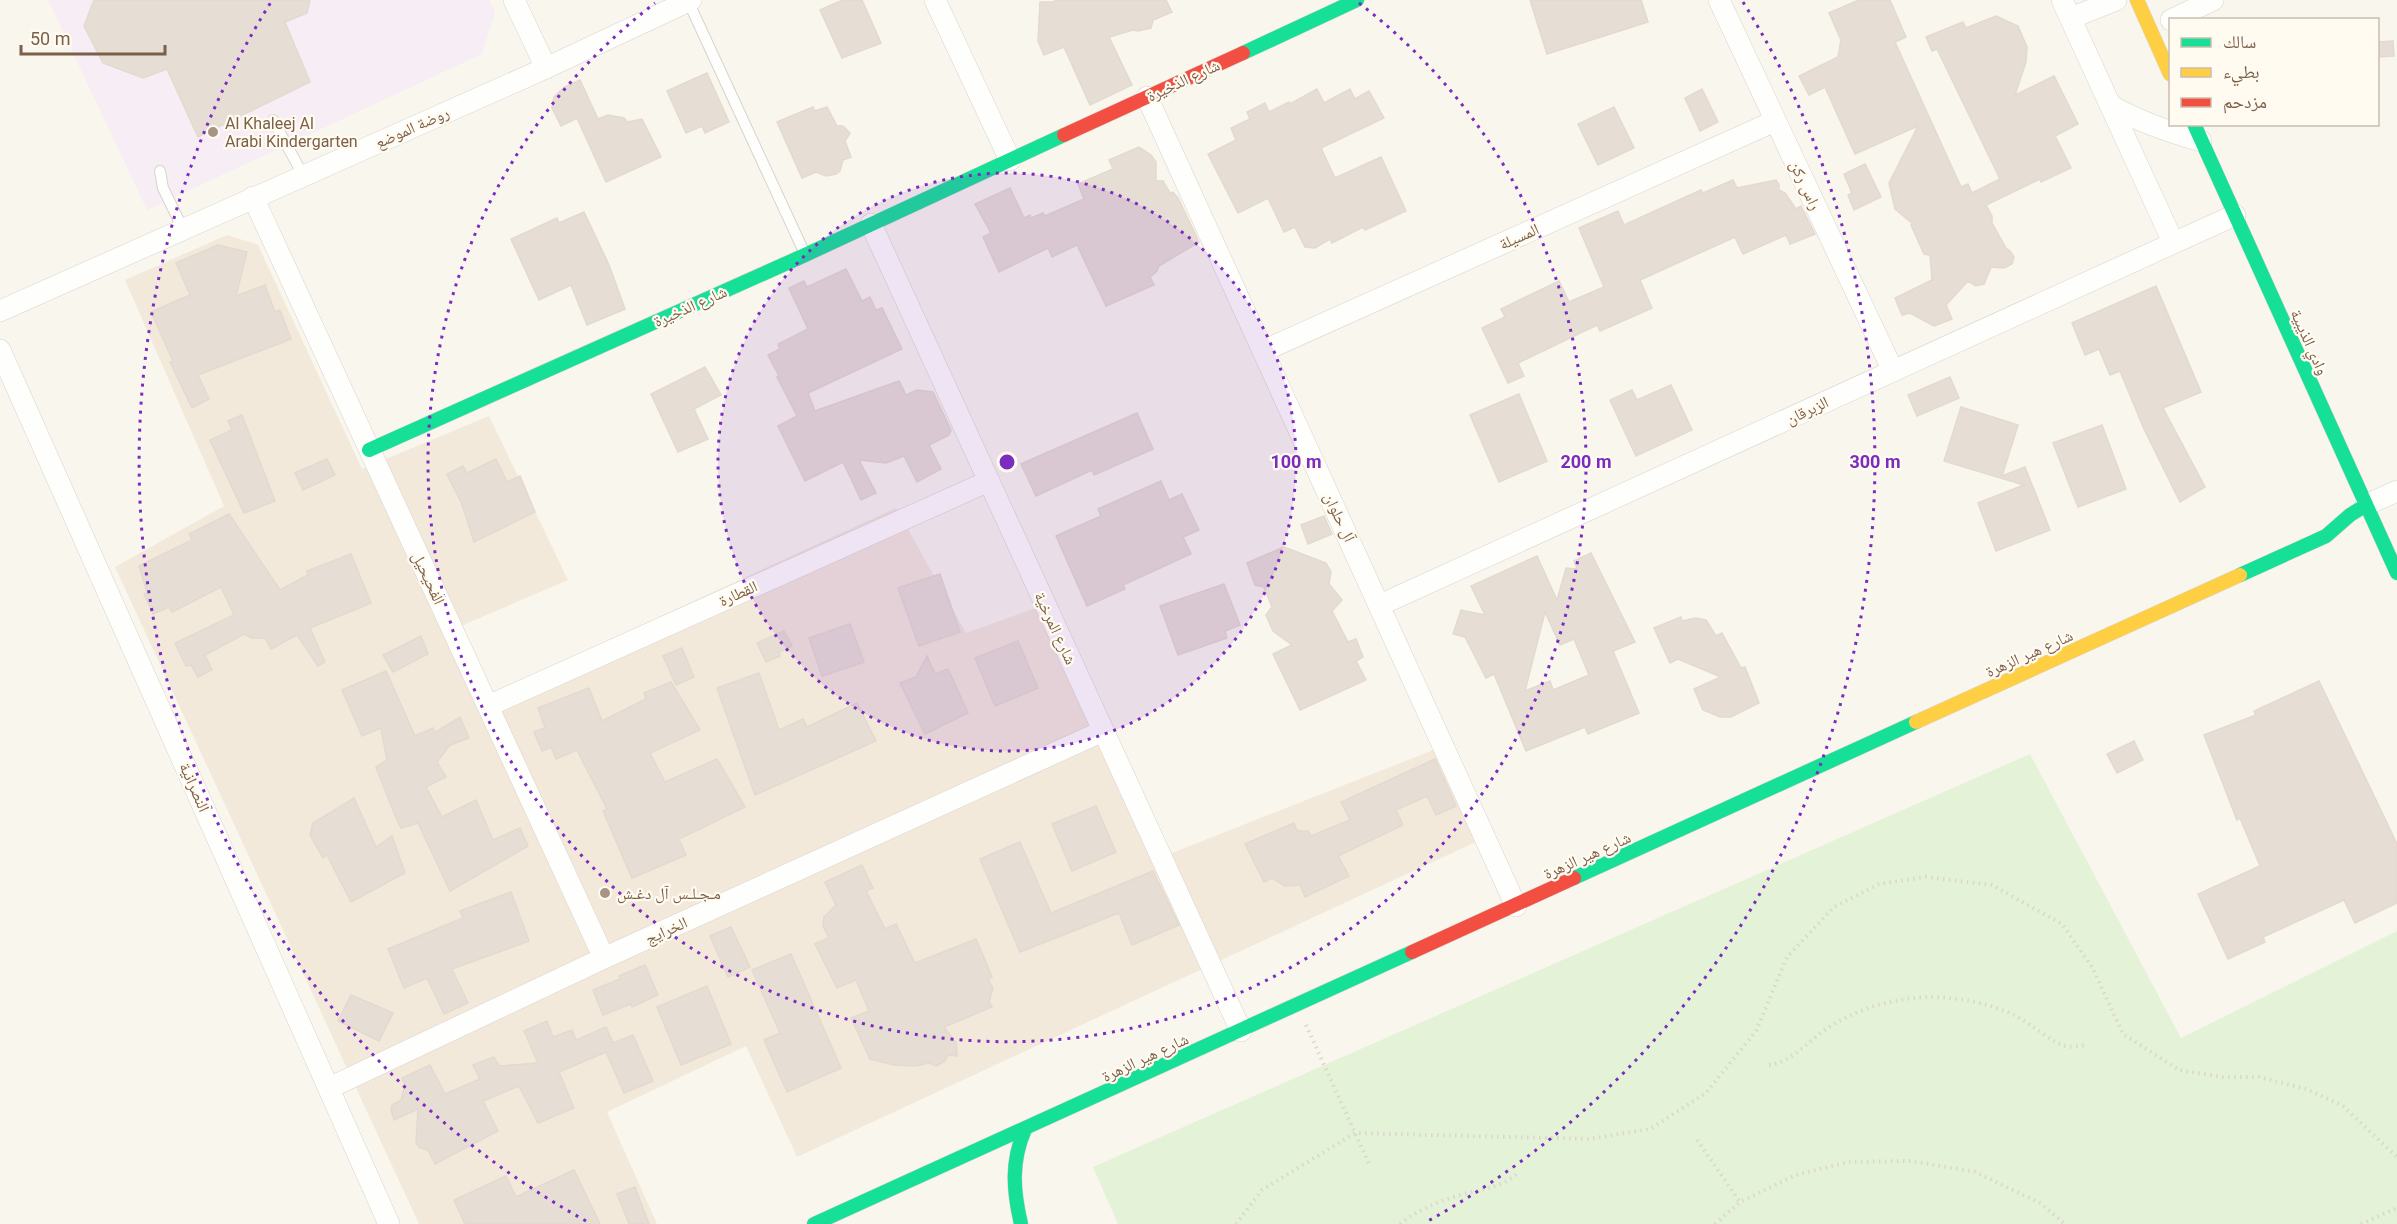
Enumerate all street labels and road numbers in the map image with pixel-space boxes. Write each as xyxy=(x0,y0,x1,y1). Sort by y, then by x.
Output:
street label: شارع الذخيرة xyxy=(1144,55,1223,106)
street label: روضة الموضع xyxy=(372,103,453,153)
street label: راس ركن xyxy=(1785,157,1825,213)
street label: المسيلة xyxy=(1496,219,1542,254)
street label: شارع الذخيرة xyxy=(651,282,730,332)
street label: وادي الذيبية xyxy=(2284,306,2332,379)
street label: الزبرقان xyxy=(1783,392,1832,429)
street label: آل حلوان xyxy=(1319,490,1360,546)
street label: الفحيحيل xyxy=(407,549,449,608)
street label: القطارة xyxy=(716,577,760,610)
street label: شارع المرخية xyxy=(1030,589,1081,668)
street label: شارع هير الزهرة xyxy=(1983,626,2076,682)
street label: النصرانية xyxy=(175,760,214,815)
street label: شارع هير الزهرة xyxy=(1541,828,1634,884)
street label: الخرايج xyxy=(642,913,691,949)
street label: شارع هير الزهرة xyxy=(1099,1029,1192,1087)

